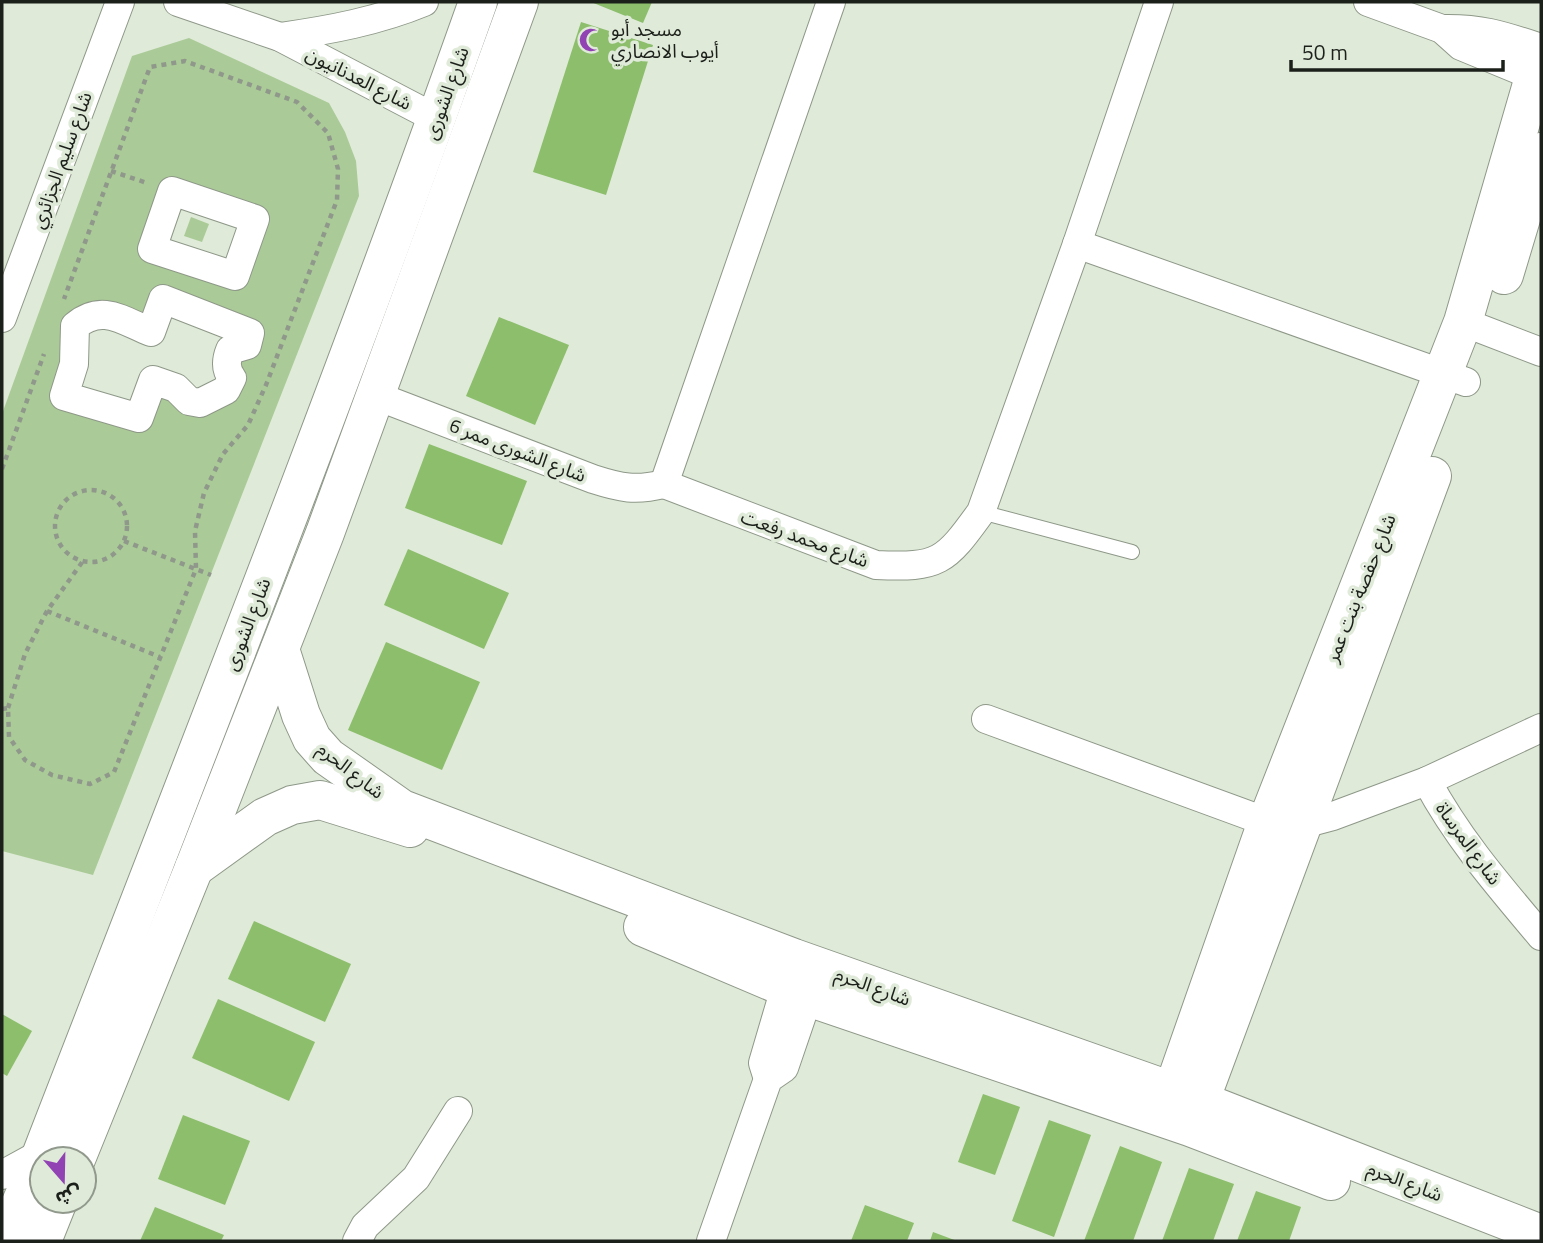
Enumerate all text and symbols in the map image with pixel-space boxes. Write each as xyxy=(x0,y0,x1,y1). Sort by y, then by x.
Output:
place label: مسجد أبو أيوب الانصاري xyxy=(611,14,719,66)
mosque icon: مسجد أبو أيوب الانصاري xyxy=(577,26,605,54)
scale bar xyxy=(1291,28,1503,72)
text: 50 m xyxy=(1302,36,1348,68)
street label: شارع العدنانيون xyxy=(301,38,417,117)
street label: شارع الشورى xyxy=(415,42,476,143)
street label: شارع سليم الجزائري xyxy=(22,87,100,233)
street label: شارع الشورى ممر 6 xyxy=(445,410,591,489)
street label: شارع محمد رفعت xyxy=(737,501,873,574)
street label: شارع حفصة بنت عمر xyxy=(1316,509,1403,667)
street label: شارع الشورى xyxy=(216,573,277,674)
street label: شارع الحرم xyxy=(311,734,391,806)
street label: شارع المرساة xyxy=(1429,795,1510,890)
street label: شارع الحرم xyxy=(831,958,915,1014)
north arrow xyxy=(28,1145,98,1215)
street label: شارع الحرم xyxy=(1363,1153,1447,1209)
text: ش xyxy=(52,1178,86,1215)

